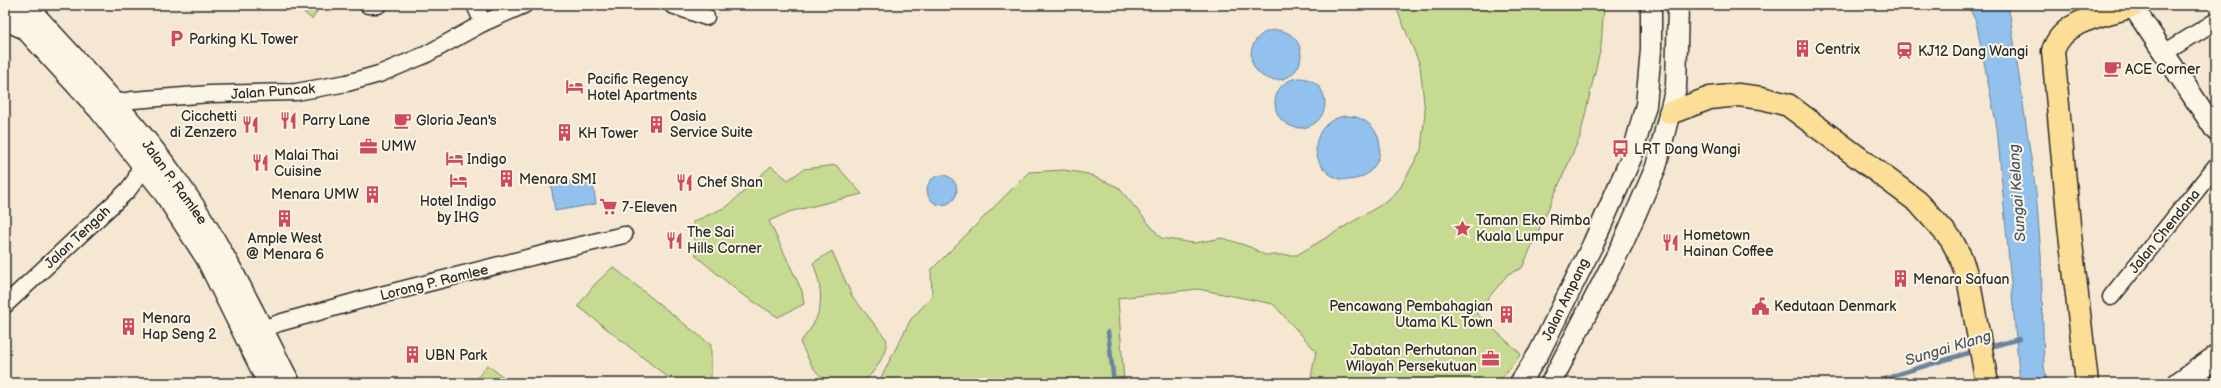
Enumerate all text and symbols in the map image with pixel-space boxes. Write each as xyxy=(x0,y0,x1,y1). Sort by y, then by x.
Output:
parking icon: Parking KL Tower xyxy=(166,29,186,49)
place label: Parking KL Tower xyxy=(189,31,299,48)
building icon: Centrix xyxy=(1792,39,1812,59)
place label: Centrix xyxy=(1815,41,1861,58)
station icon: KJ12 Dang Wangi xyxy=(1895,41,1915,61)
place label: KJ12 Dang Wangi xyxy=(1918,43,2028,60)
cafe icon: ACE Corner xyxy=(2102,59,2122,79)
place label: ACE Corner xyxy=(2125,61,2201,78)
place label: Pacific Regency Hotel Apartments xyxy=(587,71,697,104)
hotel icon: Pacific Regency Hotel Apartments xyxy=(564,77,584,97)
street label: Jalan Puncak xyxy=(230,80,316,103)
place label: Cicchetti di Zenzero xyxy=(170,108,237,141)
place label: Oasia Service Suite xyxy=(670,108,753,141)
restaurant icon: Parry Lane xyxy=(279,110,299,130)
cafe icon: Gloria Jean's xyxy=(393,110,413,130)
place label: Parry Lane xyxy=(302,112,370,129)
place label: Gloria Jean's xyxy=(416,112,497,129)
restaurant icon: Cicchetti di Zenzero xyxy=(240,114,260,134)
building icon: Oasia Service Suite xyxy=(647,114,667,134)
building icon: KH Tower xyxy=(555,123,575,143)
place label: KH Tower xyxy=(578,125,639,142)
office icon: UMW xyxy=(358,136,378,156)
street label: Jalan P. Ramlee xyxy=(138,137,211,228)
place label: UMW xyxy=(381,138,416,155)
bus stop icon: LRT Dang Wangi xyxy=(1611,139,1631,159)
place label: LRT Dang Wangi xyxy=(1634,141,1740,158)
water label: Sungai Kelang xyxy=(2005,143,2030,242)
place label: Malai Thai Cuisine xyxy=(274,147,339,180)
hotel icon: Indigo xyxy=(444,149,464,169)
place label: Indigo xyxy=(467,151,507,168)
restaurant icon: Malai Thai Cuisine xyxy=(251,153,271,173)
building icon: Menara SMI xyxy=(496,169,516,189)
hotel icon: Hotel Indigo by IHG xyxy=(448,171,468,191)
place label: Menara SMI xyxy=(519,171,596,188)
restaurant icon: Chef Shan xyxy=(674,172,694,192)
place label: Chef Shan xyxy=(697,174,763,191)
building icon: Menara UMW xyxy=(362,184,382,204)
place label: Menara UMW xyxy=(271,186,359,203)
street label: Jalan Chendana xyxy=(2125,186,2204,277)
place label: Hotel Indigo by IHG xyxy=(420,193,496,226)
supermarket icon: 7-Eleven xyxy=(599,197,619,217)
place label: 7-Eleven xyxy=(622,199,677,216)
street label: Jalan Tengah xyxy=(41,202,114,272)
building icon: Ample West @ Menara 6 xyxy=(275,208,295,228)
place label: Taman Eko Rimba Kuala Lumpur xyxy=(1476,212,1590,245)
place icon: Taman Eko Rimba Kuala Lumpur xyxy=(1453,218,1473,238)
place label: The Sai Hills Corner xyxy=(687,224,763,257)
place label: Hometown Hainan Coffee xyxy=(1683,227,1773,260)
place label: Ample West @ Menara 6 xyxy=(246,230,324,263)
restaurant icon: The Sai Hills Corner xyxy=(664,230,684,250)
restaurant icon: Hometown Hainan Coffee xyxy=(1660,233,1680,253)
street label: Jalan Ampang xyxy=(1538,255,1593,343)
street label: Lorong P. Ramlee xyxy=(378,261,490,304)
building icon: Menara Safuan xyxy=(1890,269,1910,289)
place label: Menara Safuan xyxy=(1913,271,2010,288)
public building icon: Kedutaan Denmark xyxy=(1751,296,1771,316)
place label: Pencawang Pembahagian Utama KL Town xyxy=(1329,298,1493,331)
place label: Kedutaan Denmark xyxy=(1774,298,1896,315)
building icon: Pencawang Pembahagian Utama KL Town xyxy=(1496,304,1516,324)
place label: Menara Hap Seng 2 xyxy=(142,310,217,343)
building icon: Menara Hap Seng 2 xyxy=(119,316,139,336)
water label: Sungai Klang xyxy=(1903,326,1994,371)
place label: Jabatan Perhutanan Wilayah Persekutuan xyxy=(1346,342,1477,375)
building icon: UBN Park xyxy=(402,345,422,365)
place label: UBN Park xyxy=(425,347,487,364)
office icon: Jabatan Perhutanan Wilayah Persekutuan xyxy=(1480,348,1500,368)

